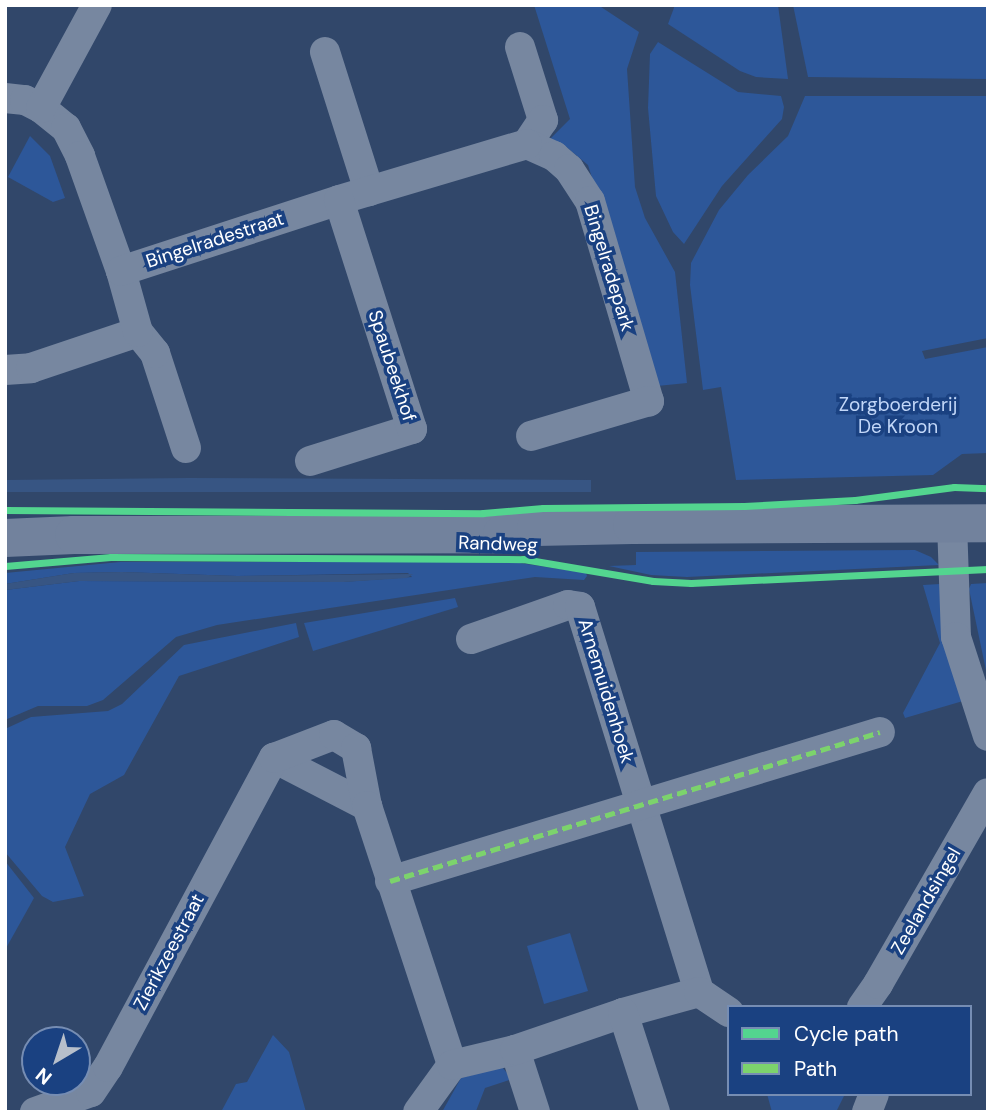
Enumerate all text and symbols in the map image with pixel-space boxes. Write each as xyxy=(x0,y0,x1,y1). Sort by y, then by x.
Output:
street label: Bingelradepark xyxy=(579,202,639,334)
street label: Bingelradestraat xyxy=(143,207,287,273)
street label: Spaubeekhof xyxy=(363,307,421,425)
park label: Zorgboerderij De Kroon xyxy=(839,394,957,438)
street label: Randweg xyxy=(458,531,538,557)
street label: Arnemuidenhoek xyxy=(573,616,639,766)
street label: Zeelandsingel xyxy=(886,844,966,958)
street label: Zierikzeestraat xyxy=(129,890,209,1014)
legend xyxy=(727,1005,972,1096)
text: Cycle path xyxy=(794,1020,899,1048)
north arrow xyxy=(21,1026,91,1096)
text: Path xyxy=(794,1055,837,1083)
text: N xyxy=(30,1062,57,1090)

